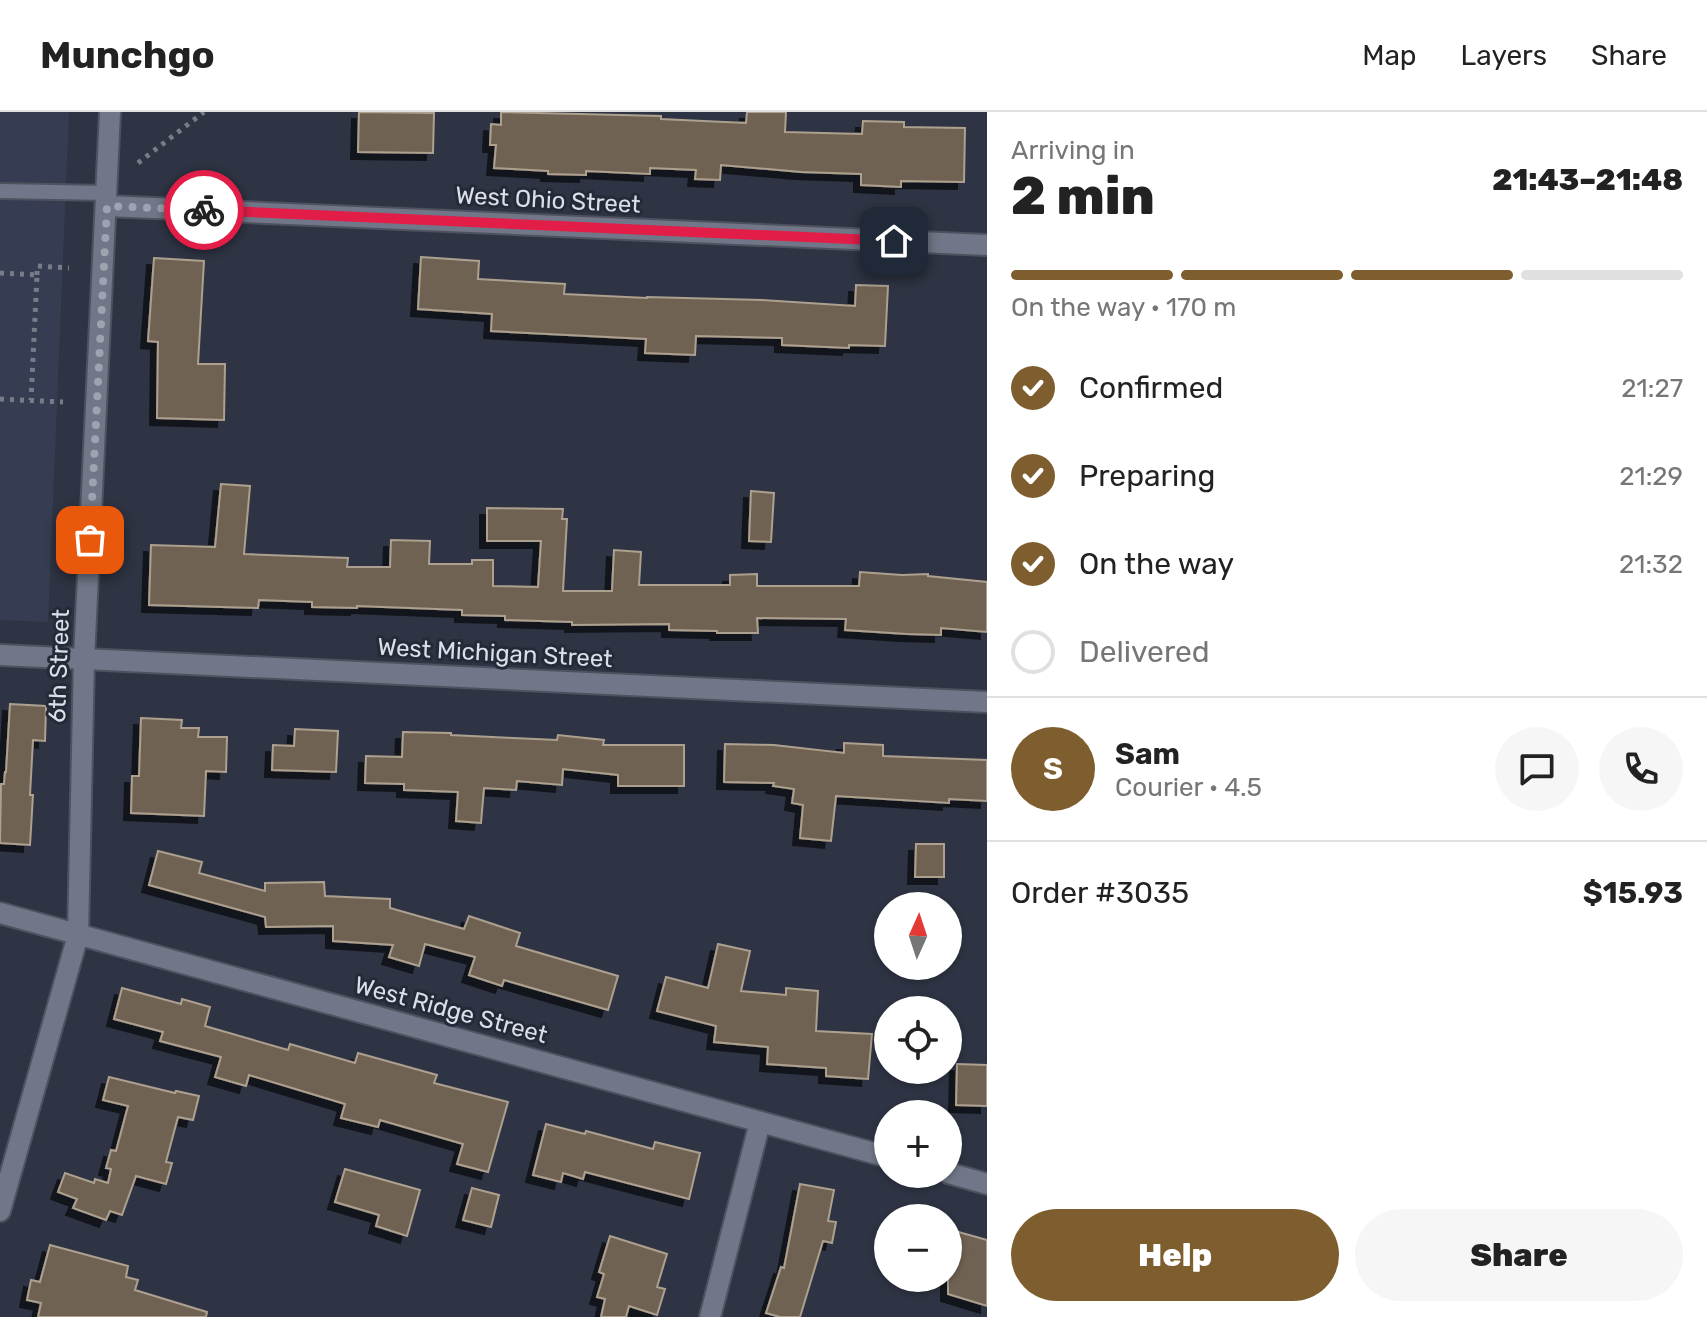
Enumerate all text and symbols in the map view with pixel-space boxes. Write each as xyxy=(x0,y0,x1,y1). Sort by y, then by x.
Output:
text: Munchgo xyxy=(40,32,215,78)
text: Map xyxy=(1362,39,1417,72)
text: Layers xyxy=(1461,39,1547,72)
text: Share xyxy=(1591,39,1667,72)
text: Arriving in xyxy=(1011,135,1135,166)
text: 21:43–21:48 xyxy=(1492,162,1683,198)
text: 2 min xyxy=(1011,165,1155,227)
courier xyxy=(164,170,244,250)
street label: West Ohio Street xyxy=(455,181,641,219)
icon: bike xyxy=(182,188,226,232)
pin xyxy=(860,207,928,275)
icon: home xyxy=(872,219,916,263)
text: On the way · 170 m xyxy=(1011,292,1236,323)
icon: check xyxy=(1011,366,1055,410)
text: Confirmed xyxy=(1079,370,1223,406)
text: 21:27 xyxy=(1621,373,1683,404)
icon: check xyxy=(1011,454,1055,498)
text: Preparing xyxy=(1079,458,1215,494)
text: 21:29 xyxy=(1619,461,1683,492)
pin xyxy=(56,506,124,574)
icon: bag xyxy=(68,518,112,562)
icon: check xyxy=(1011,542,1055,586)
text: On the way xyxy=(1079,546,1234,582)
text: 21:32 xyxy=(1619,549,1683,580)
street label: 6th Street xyxy=(43,609,75,723)
street label: West Michigan Street xyxy=(377,633,613,673)
text: Delivered xyxy=(1079,634,1210,670)
button: chat xyxy=(1495,727,1579,811)
button: phone xyxy=(1599,727,1683,811)
text: Sam xyxy=(1115,736,1180,772)
text: S xyxy=(1043,751,1063,787)
text: Courier · 4.5 xyxy=(1115,772,1262,803)
text: Order #3035 xyxy=(1011,875,1189,911)
text: $15.93 xyxy=(1583,875,1683,911)
north arrow xyxy=(874,892,962,980)
map controls xyxy=(874,892,962,1292)
street label: West Ridge Street xyxy=(352,971,550,1049)
button: locate xyxy=(874,996,962,1084)
button: + xyxy=(874,1100,962,1188)
button: − xyxy=(874,1204,962,1292)
button: Help xyxy=(1011,1209,1339,1301)
button: Share xyxy=(1355,1209,1683,1301)

